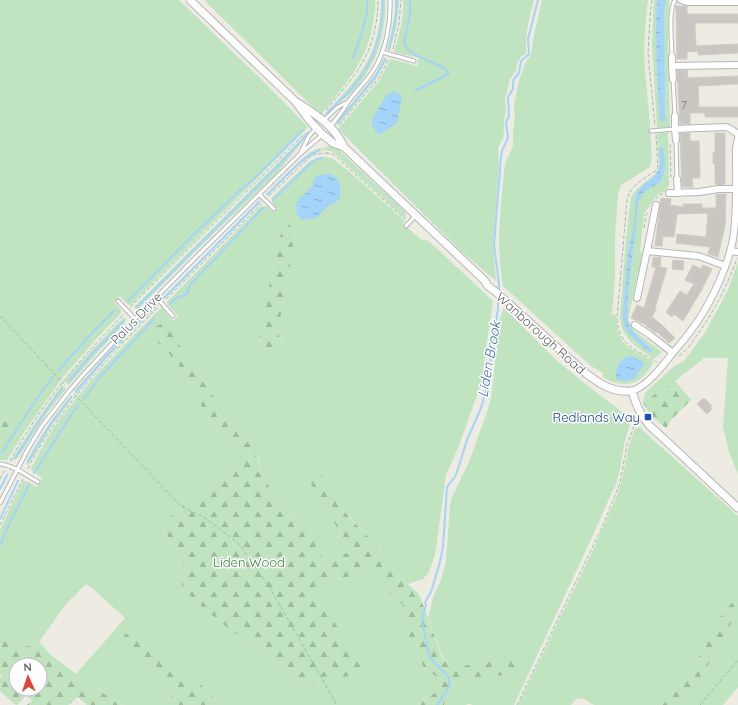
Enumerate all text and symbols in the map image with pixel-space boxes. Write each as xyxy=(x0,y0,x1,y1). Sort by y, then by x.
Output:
house number: 7 xyxy=(681,98,687,112)
street label: Palus Drive xyxy=(107,288,165,348)
street label: Wanborough Road xyxy=(493,289,589,377)
water label: Liden Brook xyxy=(473,318,505,399)
place label: Redlands Way xyxy=(553,409,640,425)
marker: Redlands Way xyxy=(643,412,653,422)
park label: Liden Wood xyxy=(213,554,285,570)
north arrow xyxy=(8,657,48,697)
text: N xyxy=(23,660,32,674)

